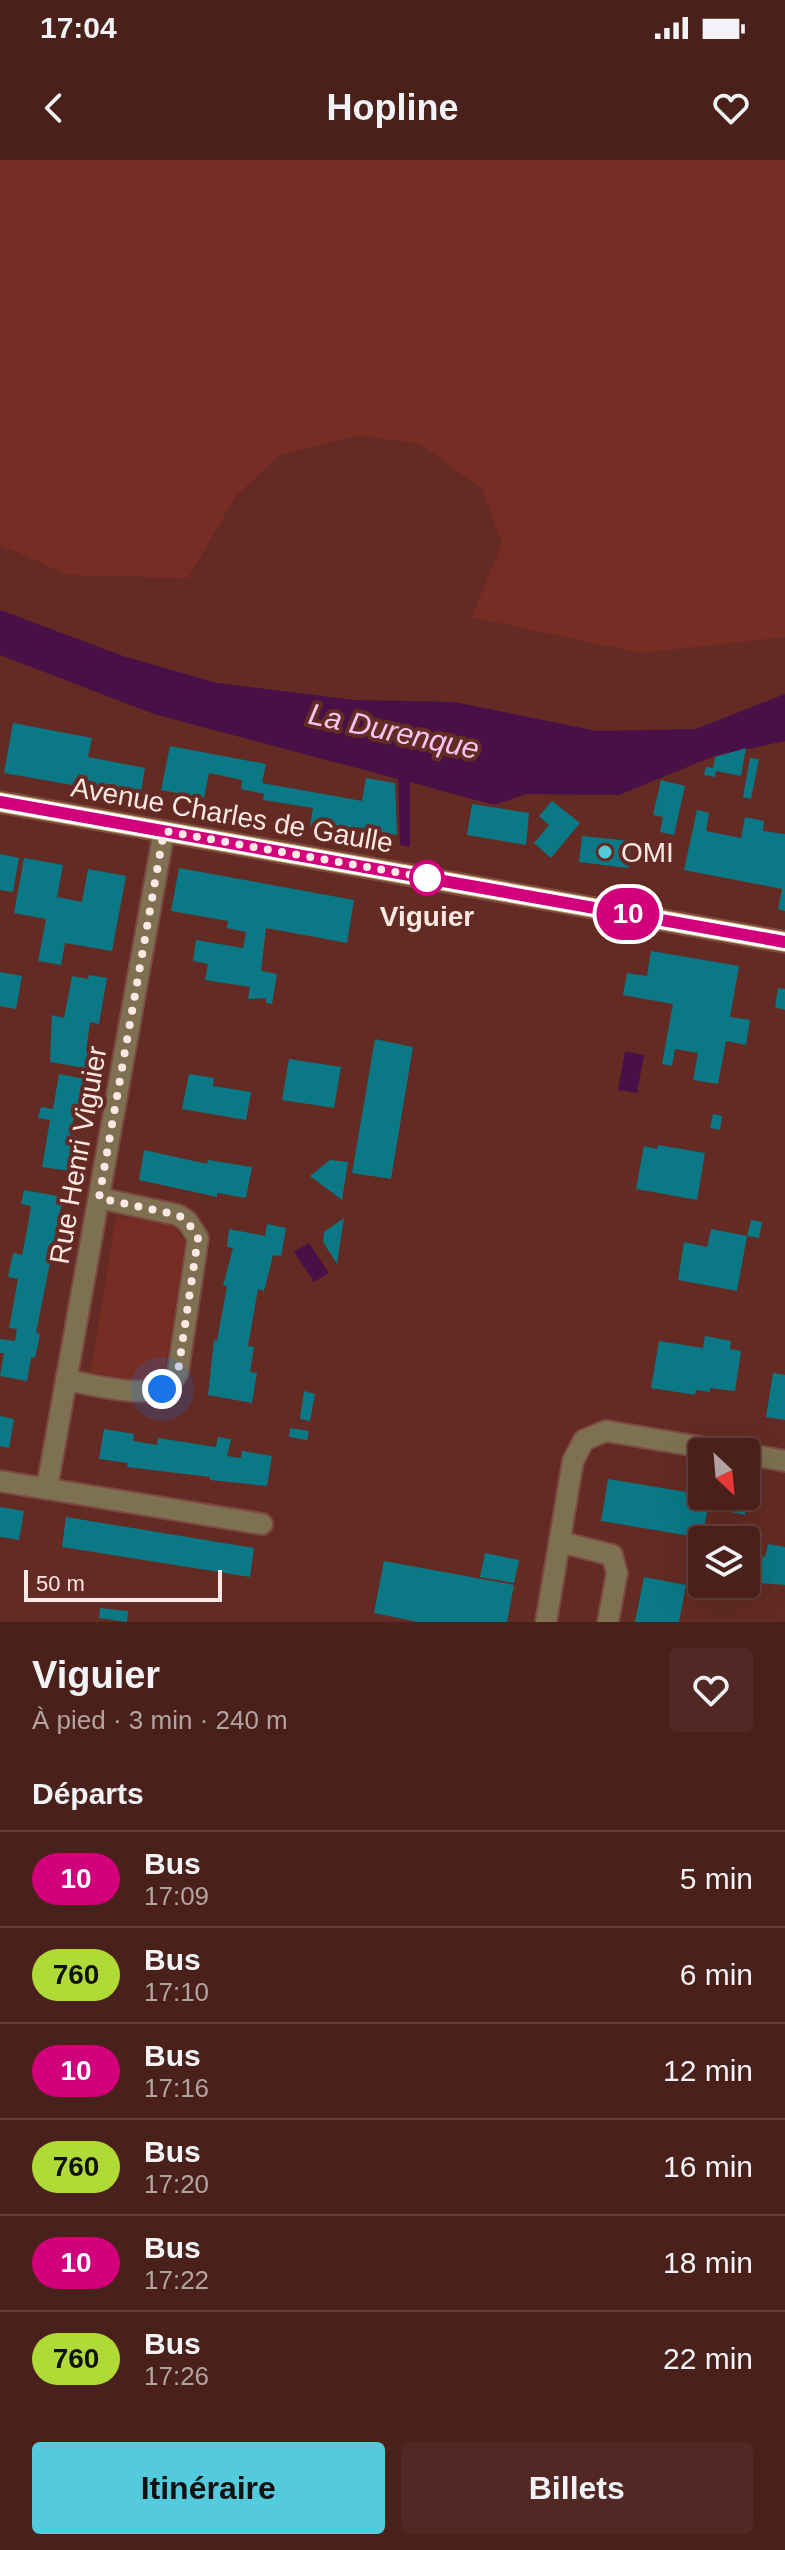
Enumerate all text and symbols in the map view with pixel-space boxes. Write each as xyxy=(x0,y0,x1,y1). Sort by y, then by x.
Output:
text: 17:04 xyxy=(40,11,117,44)
icon: back xyxy=(32,86,76,130)
icon: heart xyxy=(709,86,753,130)
text: Hopline xyxy=(327,87,459,128)
water label: La Durenque xyxy=(306,697,482,765)
street label: Avenue Charles de Gaulle xyxy=(69,771,395,859)
place label: OMI xyxy=(621,837,674,868)
marker: OMI xyxy=(596,843,614,861)
marker: Viguier xyxy=(410,861,444,895)
line badge: 10 xyxy=(592,888,664,940)
text: 10 xyxy=(612,898,644,929)
place label: Viguier xyxy=(380,901,474,932)
street label: Rue Henri Viguier xyxy=(44,1044,112,1266)
your location xyxy=(142,1369,182,1409)
north arrow xyxy=(688,1438,760,1510)
map controls xyxy=(688,1438,760,1598)
button: layers xyxy=(688,1526,760,1598)
scale bar xyxy=(24,1566,222,1602)
text: 50 m xyxy=(36,1571,85,1596)
button: heart xyxy=(669,1648,753,1732)
text: Viguier xyxy=(32,1654,160,1696)
text: À pied · 3 min · 240 m xyxy=(32,1705,288,1735)
text: Départs xyxy=(32,1777,144,1810)
text: Bus xyxy=(144,1847,201,1880)
text: 5 min xyxy=(680,1862,753,1895)
text: 10 xyxy=(60,1863,92,1894)
text: 17:09 xyxy=(144,1881,209,1911)
text: Bus xyxy=(144,1943,201,1976)
text: 6 min xyxy=(680,1958,753,1991)
text: 760 xyxy=(53,1959,99,1990)
text: 17:10 xyxy=(144,1977,209,2007)
text: Bus xyxy=(144,2039,201,2072)
text: 12 min xyxy=(663,2054,753,2087)
text: 10 xyxy=(60,2055,92,2086)
text: 17:16 xyxy=(144,2073,209,2103)
text: Bus xyxy=(144,2135,201,2168)
text: 16 min xyxy=(663,2150,753,2183)
text: 760 xyxy=(53,2151,99,2182)
text: 17:20 xyxy=(144,2169,209,2199)
text: Bus xyxy=(144,2231,201,2264)
text: 18 min xyxy=(663,2246,753,2279)
text: 10 xyxy=(60,2247,92,2278)
text: 17:22 xyxy=(144,2265,209,2295)
text: Bus xyxy=(144,2327,201,2360)
text: 22 min xyxy=(663,2342,753,2375)
text: 760 xyxy=(53,2343,99,2374)
text: 17:26 xyxy=(144,2361,209,2391)
button: Itinéraire xyxy=(32,2442,385,2534)
button: Billets xyxy=(401,2442,753,2534)

